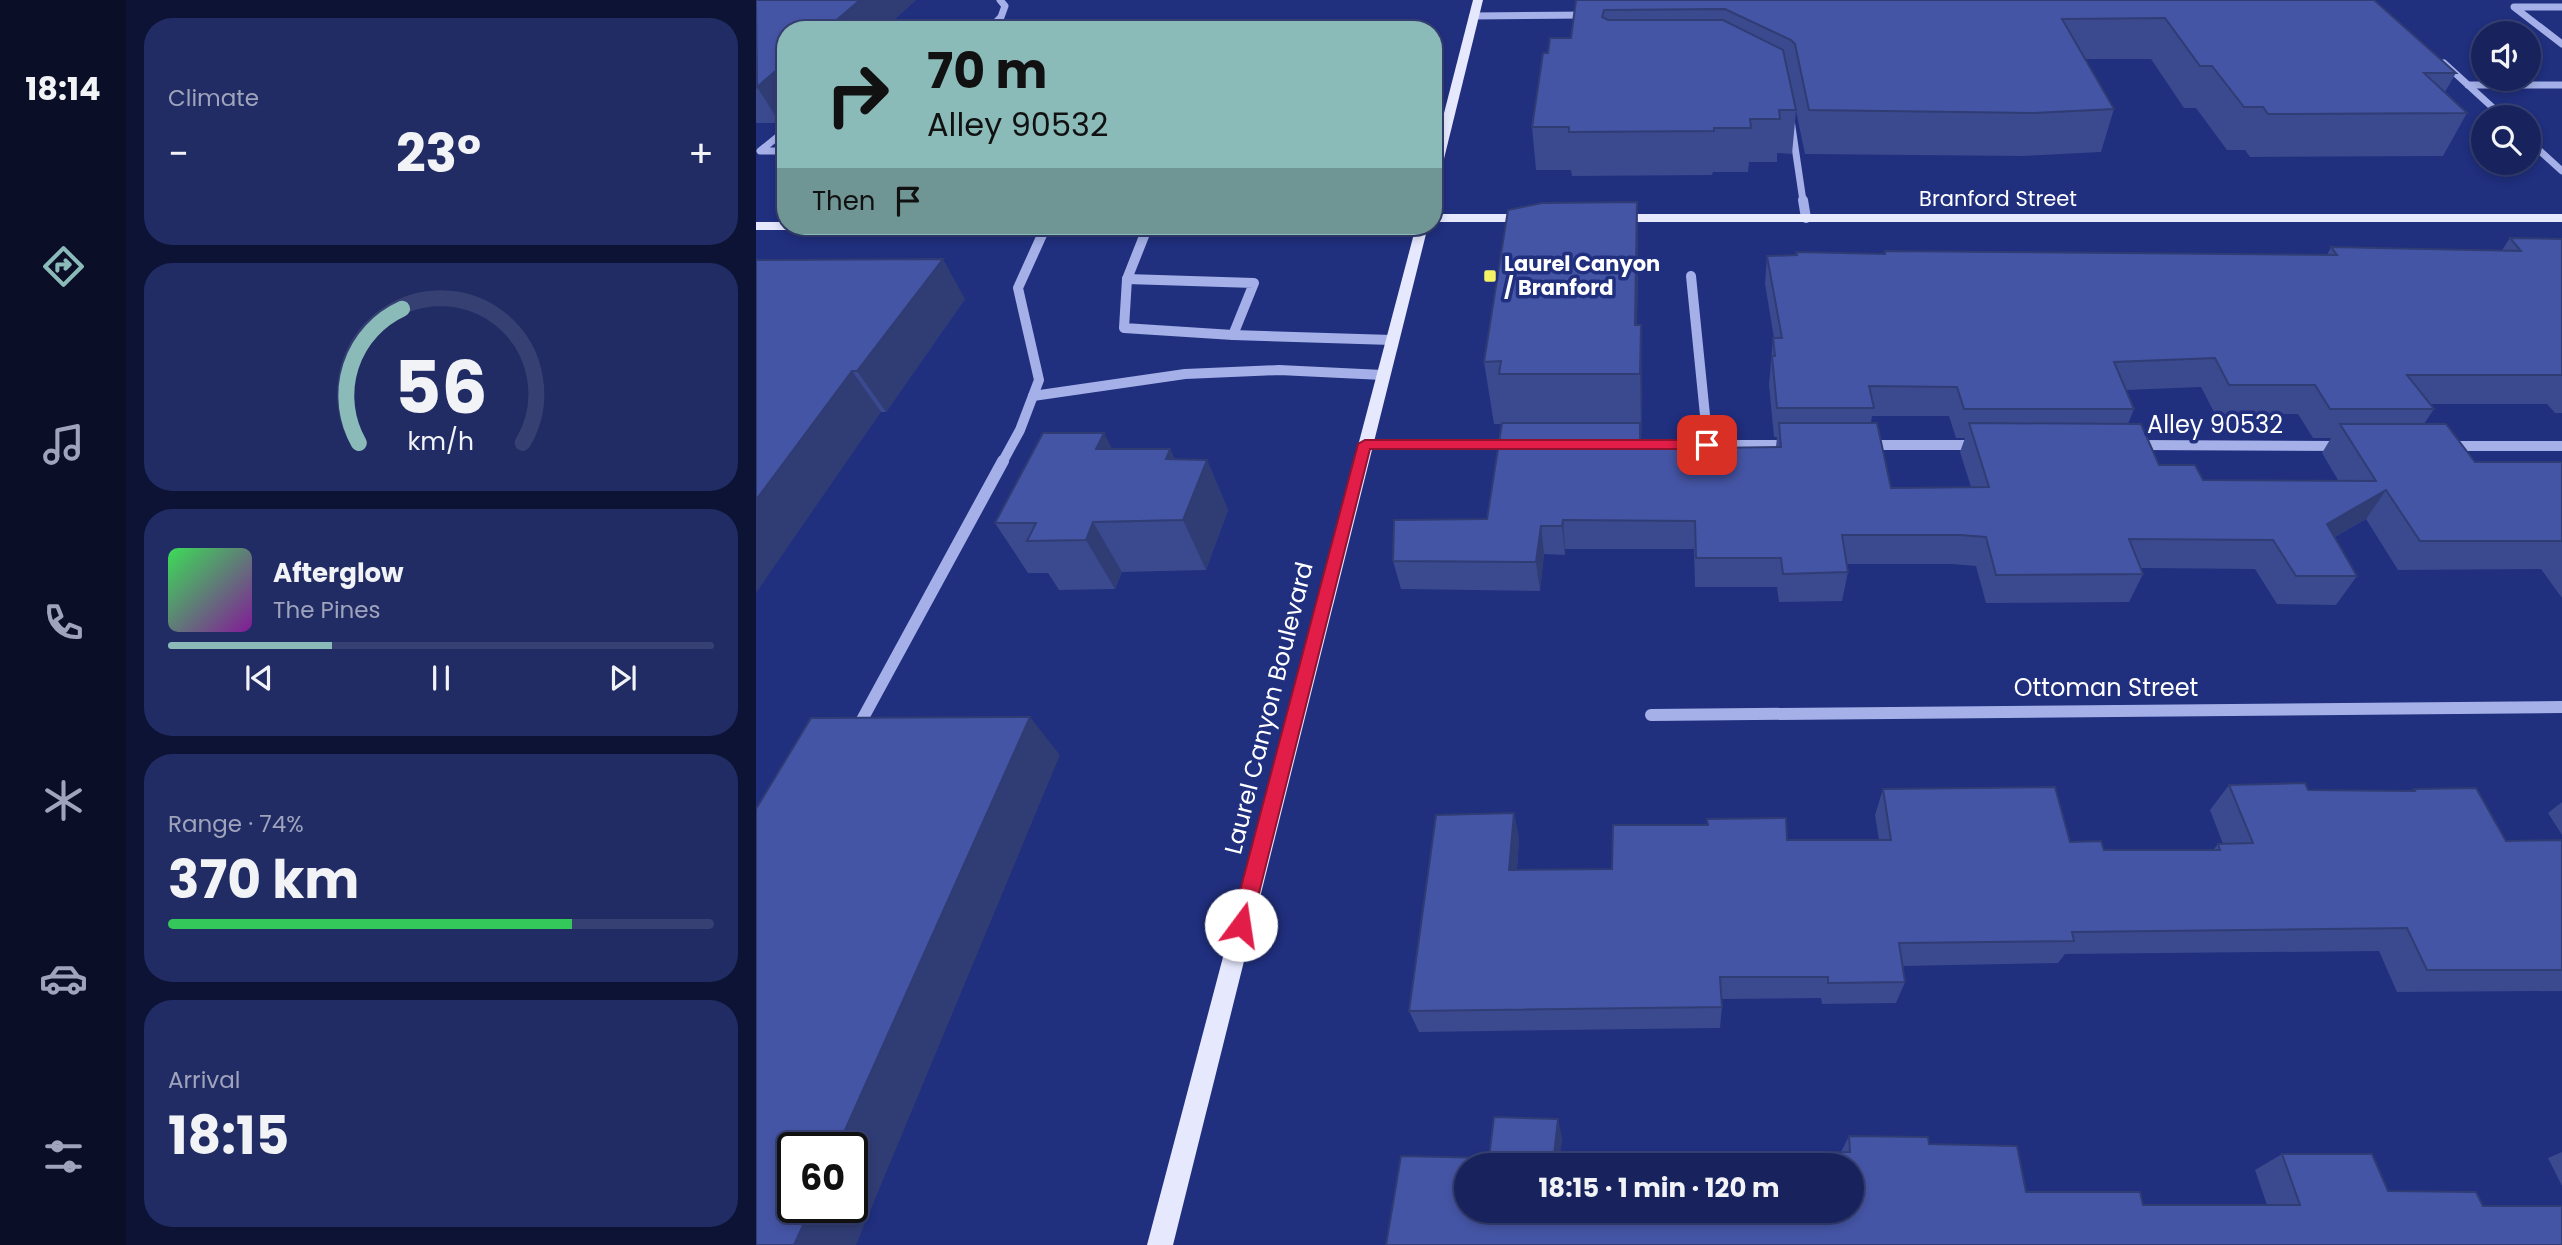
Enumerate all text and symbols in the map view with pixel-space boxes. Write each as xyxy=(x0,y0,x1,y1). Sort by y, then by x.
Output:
map controls xyxy=(2471,21,2541,175)
button: sound xyxy=(2471,21,2541,91)
text: 70 m xyxy=(927,37,1047,105)
icon: right xyxy=(812,49,903,140)
text: 18:14 xyxy=(25,66,101,111)
text: Climate xyxy=(168,82,259,114)
text: Alley 90532 xyxy=(927,102,1108,147)
button: search xyxy=(2471,105,2541,175)
text: 23° xyxy=(396,117,481,190)
text: − xyxy=(168,127,189,180)
text: + xyxy=(688,127,714,180)
icon: arrive xyxy=(889,182,927,220)
text: Then xyxy=(812,183,875,219)
street label: Branford Street xyxy=(1919,184,2077,213)
icon: directions xyxy=(39,242,88,291)
place label: Laurel Canyon / Branford xyxy=(1504,249,1660,302)
marker: Laurel Canyon / Branford xyxy=(1482,268,1498,284)
text: 56 xyxy=(394,338,488,439)
street label: Alley 90532 xyxy=(2147,408,2283,441)
pin xyxy=(1677,415,1737,475)
icon: music xyxy=(39,420,88,469)
text: km/h xyxy=(408,424,474,459)
icon: arrive xyxy=(1688,426,1726,464)
text: Afterglow xyxy=(273,555,404,591)
street label: Laurel Canyon Boulevard xyxy=(1216,558,1321,857)
text: The Pines xyxy=(273,594,381,626)
icon: phone xyxy=(39,598,88,647)
icon: previous xyxy=(240,659,278,697)
icon: pause xyxy=(422,659,460,697)
icon: next xyxy=(604,659,642,697)
street label: Ottoman Street xyxy=(2014,671,2198,704)
icon: climate xyxy=(39,776,88,825)
text: Range · 74% xyxy=(168,808,304,840)
text: 370 km xyxy=(168,843,359,916)
position arrow xyxy=(1204,888,1278,962)
icon: car xyxy=(39,954,88,1003)
text: Arrival xyxy=(168,1064,240,1096)
text: 18:15 xyxy=(168,1099,289,1172)
icon: filters xyxy=(39,1132,88,1181)
speed limit sign: 60 xyxy=(777,1132,868,1223)
text: 18:15 · 1 min · 120 m xyxy=(1539,1170,1779,1206)

